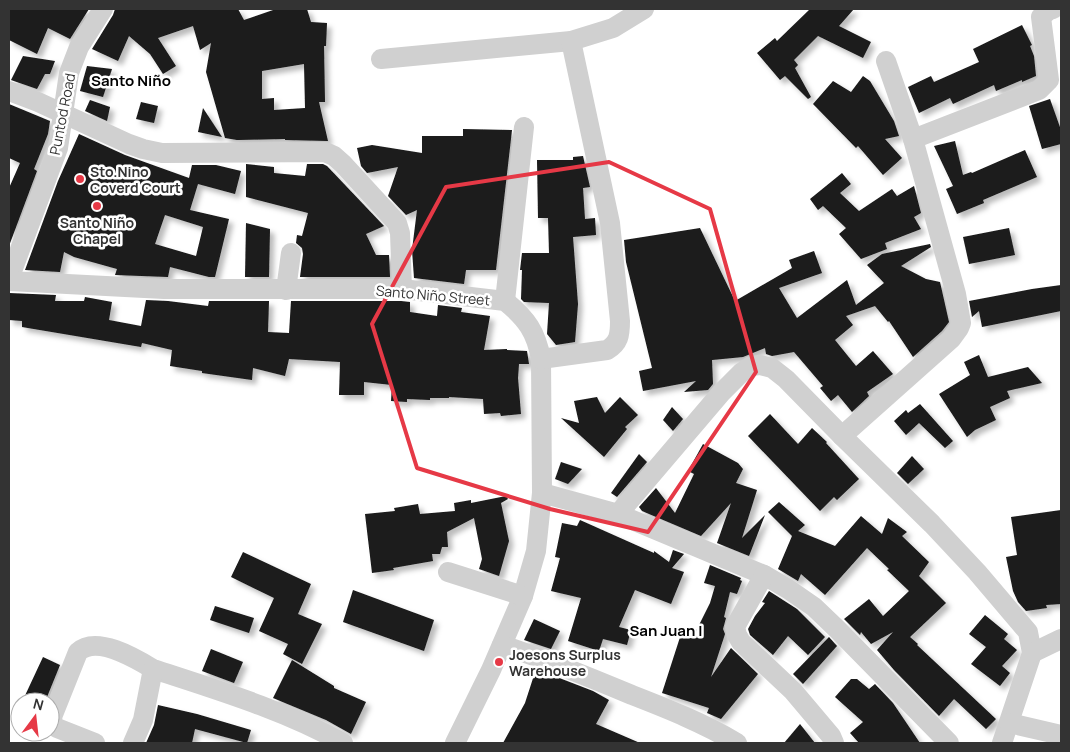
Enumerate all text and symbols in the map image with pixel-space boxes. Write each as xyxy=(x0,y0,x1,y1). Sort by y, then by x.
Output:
district label: Santo Niño xyxy=(91,70,171,91)
street label: Puntod Road xyxy=(45,71,79,157)
place label: Sto.Nino Coverd Court xyxy=(90,162,181,197)
marker: Sto.Nino Coverd Court xyxy=(74,173,86,185)
marker: Santo Niño Chapel xyxy=(91,200,103,212)
place label: Santo Niño Chapel xyxy=(60,213,135,248)
street label: Santo Niño Street xyxy=(375,281,491,309)
district label: San Juan I xyxy=(629,620,703,641)
place label: Joesons Surplus Warehouse xyxy=(509,645,621,680)
marker: Joesons Surplus Warehouse xyxy=(493,656,505,668)
north arrow xyxy=(10,692,60,742)
text: N xyxy=(31,693,46,714)

